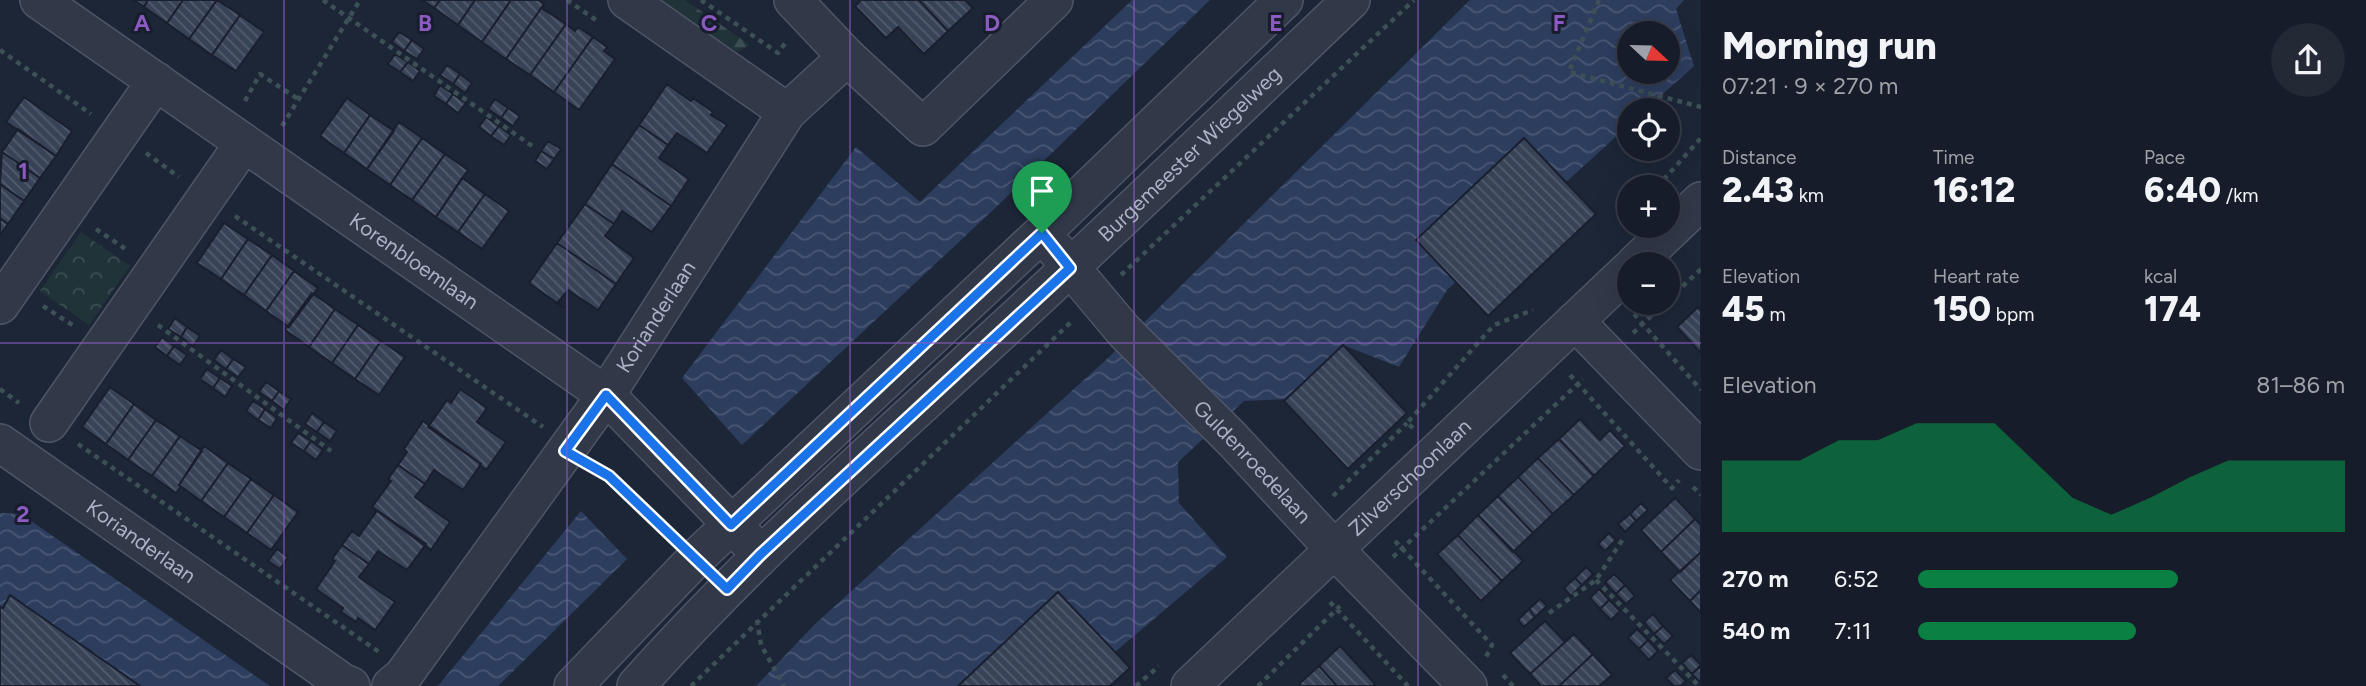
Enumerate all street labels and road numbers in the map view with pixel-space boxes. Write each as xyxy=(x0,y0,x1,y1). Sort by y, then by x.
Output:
street label: Burgemeester Wiegelweg xyxy=(1093,61,1286,247)
street label: Korenbloemlaan xyxy=(345,207,484,314)
street label: Korianderlaan xyxy=(611,256,701,377)
street label: Guldenroedelaan xyxy=(1188,395,1317,528)
street label: Zilverschoonlaan xyxy=(1343,413,1476,541)
street label: Korianderlaan xyxy=(82,494,201,588)

